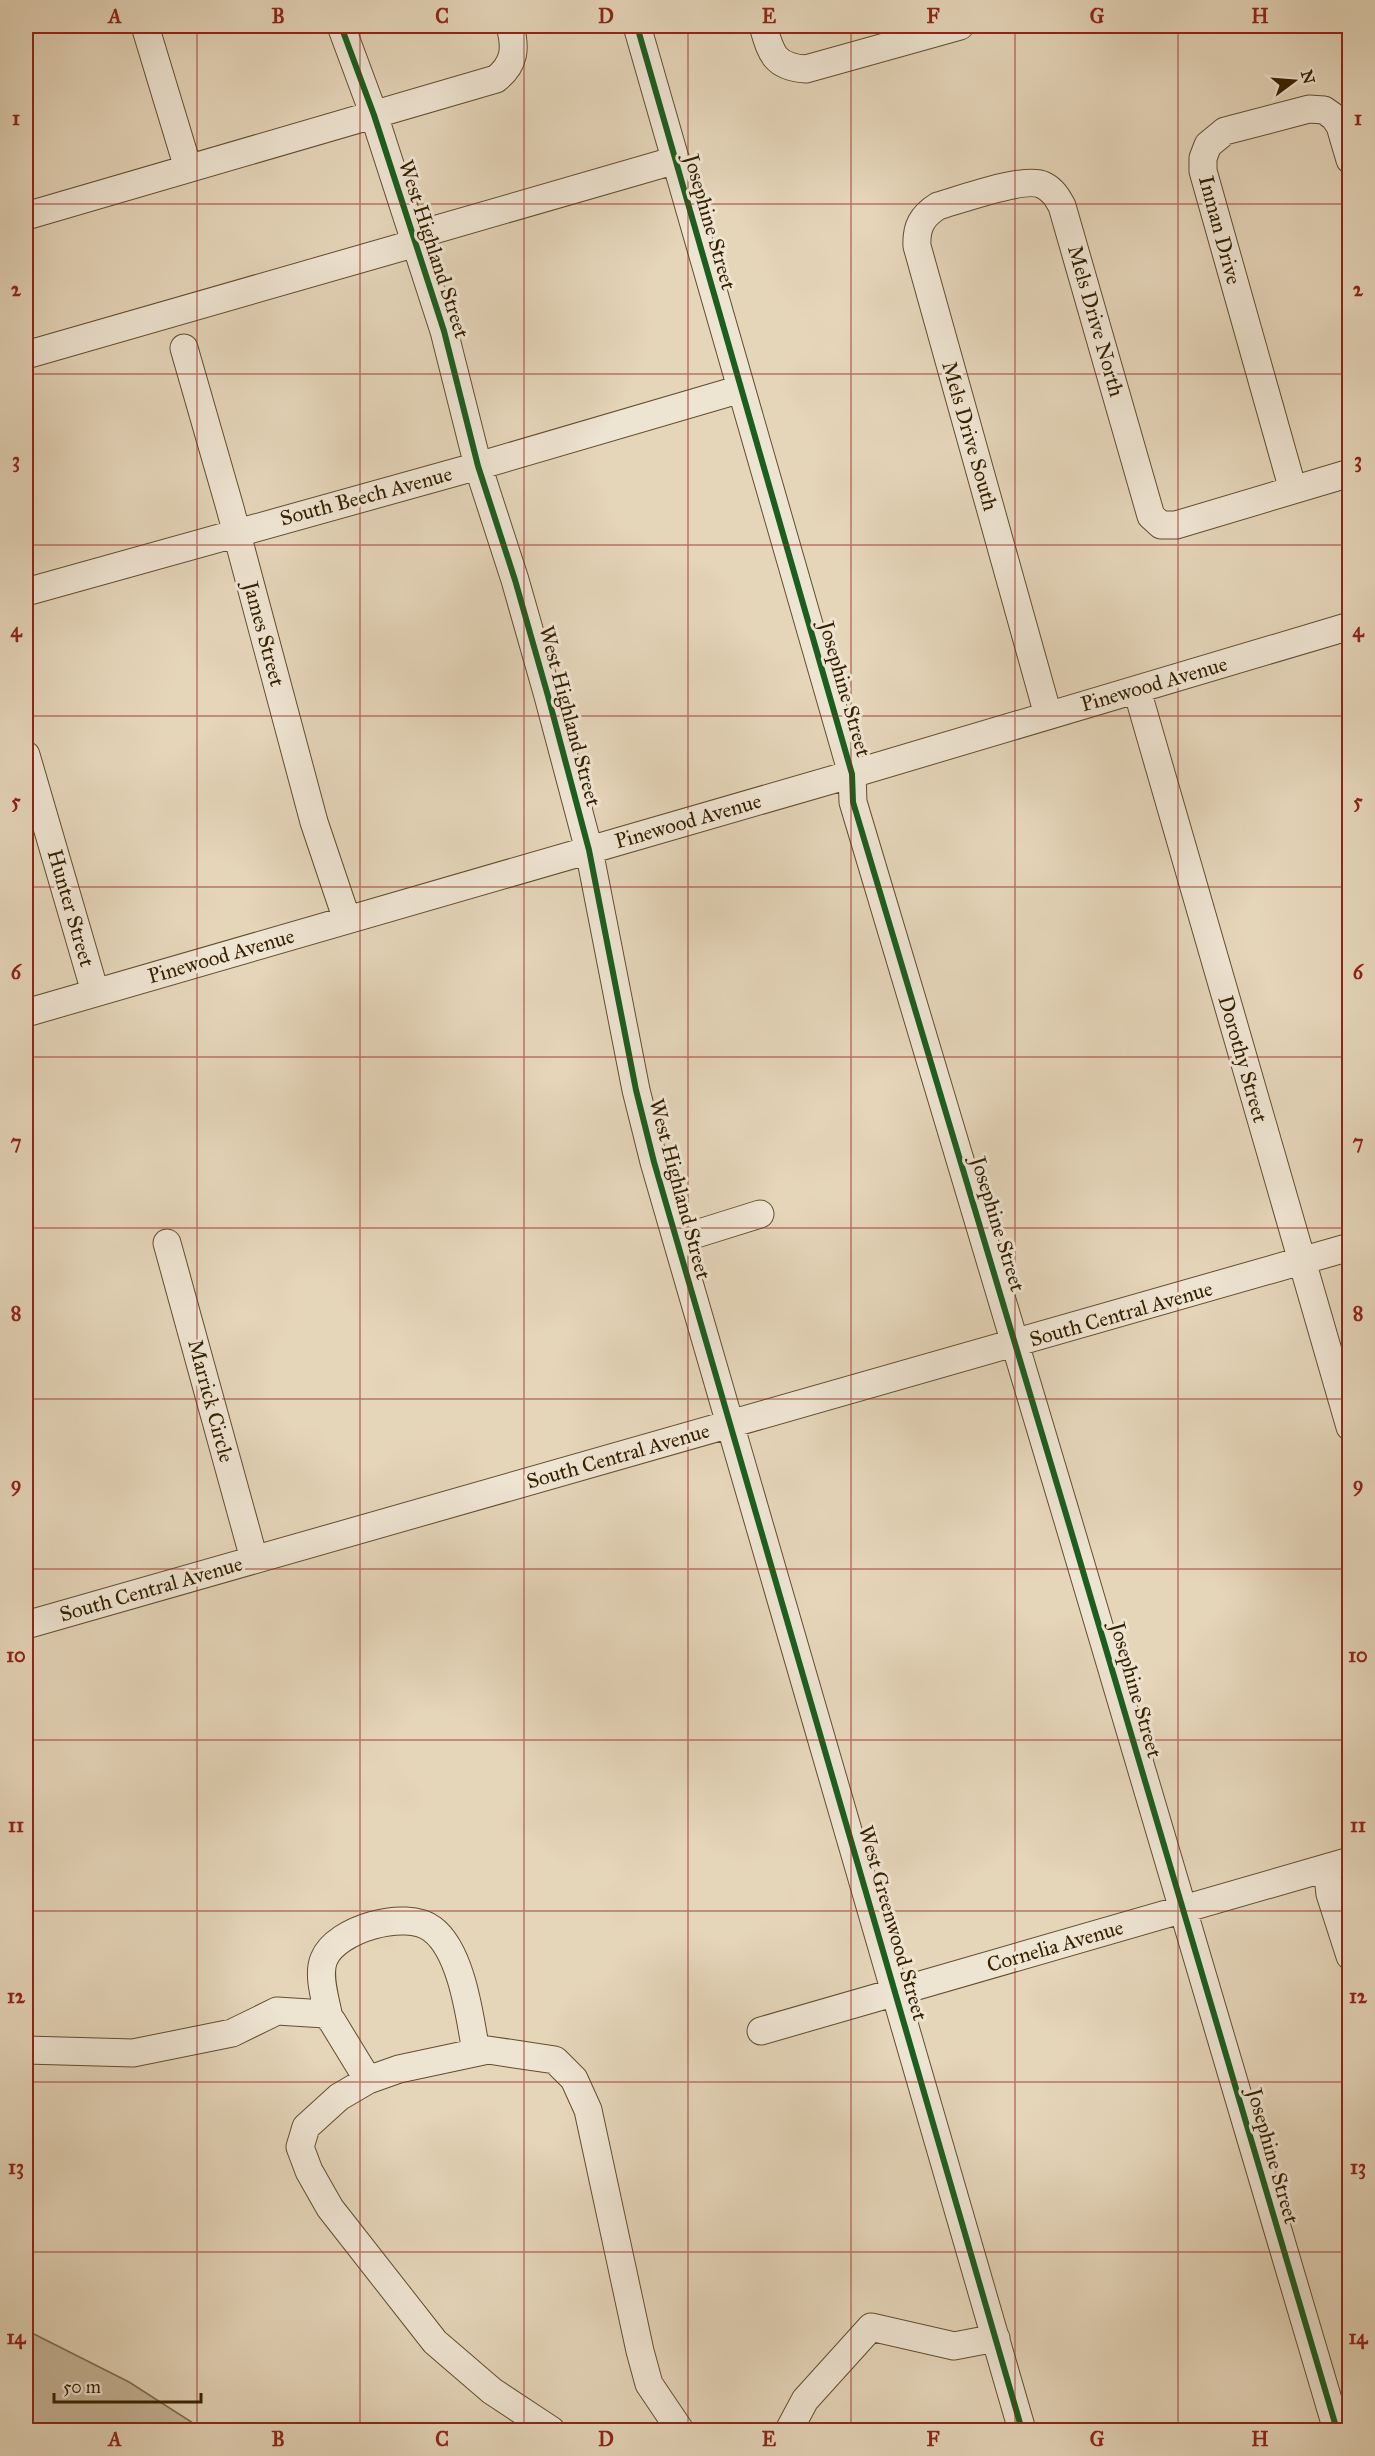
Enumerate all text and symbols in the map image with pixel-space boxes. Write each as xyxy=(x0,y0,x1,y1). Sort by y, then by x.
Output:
text: A xyxy=(106,4,122,28)
text: B xyxy=(271,4,285,28)
text: C xyxy=(435,4,449,28)
text: D xyxy=(598,4,614,28)
text: E xyxy=(762,4,777,28)
text: F xyxy=(926,4,940,28)
text: G xyxy=(1090,4,1105,28)
text: H xyxy=(1251,4,1269,28)
north arrow xyxy=(1264,51,1324,111)
text: N xyxy=(1297,68,1319,87)
text: 1 xyxy=(12,106,20,130)
text: 1 xyxy=(1354,106,1362,130)
street label: Josephine Street xyxy=(678,149,742,293)
street label: West Highland Street xyxy=(393,157,475,342)
street label: Inman Drive xyxy=(1193,173,1247,287)
street label: Mels Drive North xyxy=(1062,242,1130,400)
text: 2 xyxy=(11,277,22,301)
text: 2 xyxy=(1353,277,1364,301)
street label: Mels Drive South xyxy=(936,358,1004,514)
text: 3 xyxy=(12,448,20,473)
text: 3 xyxy=(1354,448,1362,473)
street label: South Beech Avenue xyxy=(277,460,455,531)
street label: James Street xyxy=(237,577,291,690)
street label: Josephine Street xyxy=(813,616,877,760)
text: 4 xyxy=(10,618,22,643)
text: 4 xyxy=(1352,618,1364,643)
street label: West Highland Street xyxy=(533,623,607,810)
street label: Pinewood Avenue xyxy=(1078,651,1230,717)
street label: Pinewood Avenue xyxy=(612,788,764,854)
text: 5 xyxy=(11,789,21,813)
text: 5 xyxy=(1353,789,1363,813)
street label: Hunter Street xyxy=(42,846,100,970)
street label: Pinewood Avenue xyxy=(145,923,297,989)
text: 6 xyxy=(11,960,23,984)
text: 6 xyxy=(1353,960,1365,984)
street label: Dorothy Street xyxy=(1212,992,1274,1126)
street label: West Highland Street xyxy=(643,1096,717,1283)
text: 7 xyxy=(11,1130,22,1154)
text: 7 xyxy=(1353,1130,1364,1154)
street label: Josephine Street xyxy=(965,1151,1031,1295)
street label: South Central Avenue xyxy=(1026,1275,1216,1353)
text: 8 xyxy=(11,1301,21,1325)
text: 8 xyxy=(1353,1301,1363,1325)
street label: Marrick Circle xyxy=(182,1337,240,1466)
street label: South Central Avenue xyxy=(523,1417,713,1495)
text: 9 xyxy=(11,1472,21,1497)
text: 9 xyxy=(1353,1472,1363,1497)
street label: South Central Avenue xyxy=(56,1550,246,1628)
street label: Josephine Street xyxy=(1104,1617,1168,1761)
text: 10 xyxy=(6,1643,26,1667)
text: 10 xyxy=(1348,1643,1368,1667)
text: 11 xyxy=(8,1813,24,1837)
text: 11 xyxy=(1350,1813,1366,1837)
street label: West Greenwood Street xyxy=(853,1823,933,2024)
street label: Cornelia Avenue xyxy=(984,1914,1127,1978)
text: 12 xyxy=(7,1984,26,2008)
text: 12 xyxy=(1349,1984,1368,2008)
street label: Josephine Street xyxy=(1241,2083,1305,2227)
text: 13 xyxy=(8,2155,24,2180)
text: 13 xyxy=(1350,2155,1366,2180)
text: 14 xyxy=(6,2325,26,2350)
text: 14 xyxy=(1348,2325,1368,2350)
scale bar xyxy=(54,2366,201,2404)
text: 50 m xyxy=(63,2376,101,2398)
text: A xyxy=(106,2427,122,2451)
text: B xyxy=(271,2427,285,2451)
text: C xyxy=(435,2427,449,2451)
text: D xyxy=(598,2427,614,2451)
text: E xyxy=(762,2427,777,2451)
text: F xyxy=(926,2427,940,2451)
text: G xyxy=(1090,2427,1105,2451)
text: H xyxy=(1251,2427,1269,2451)

